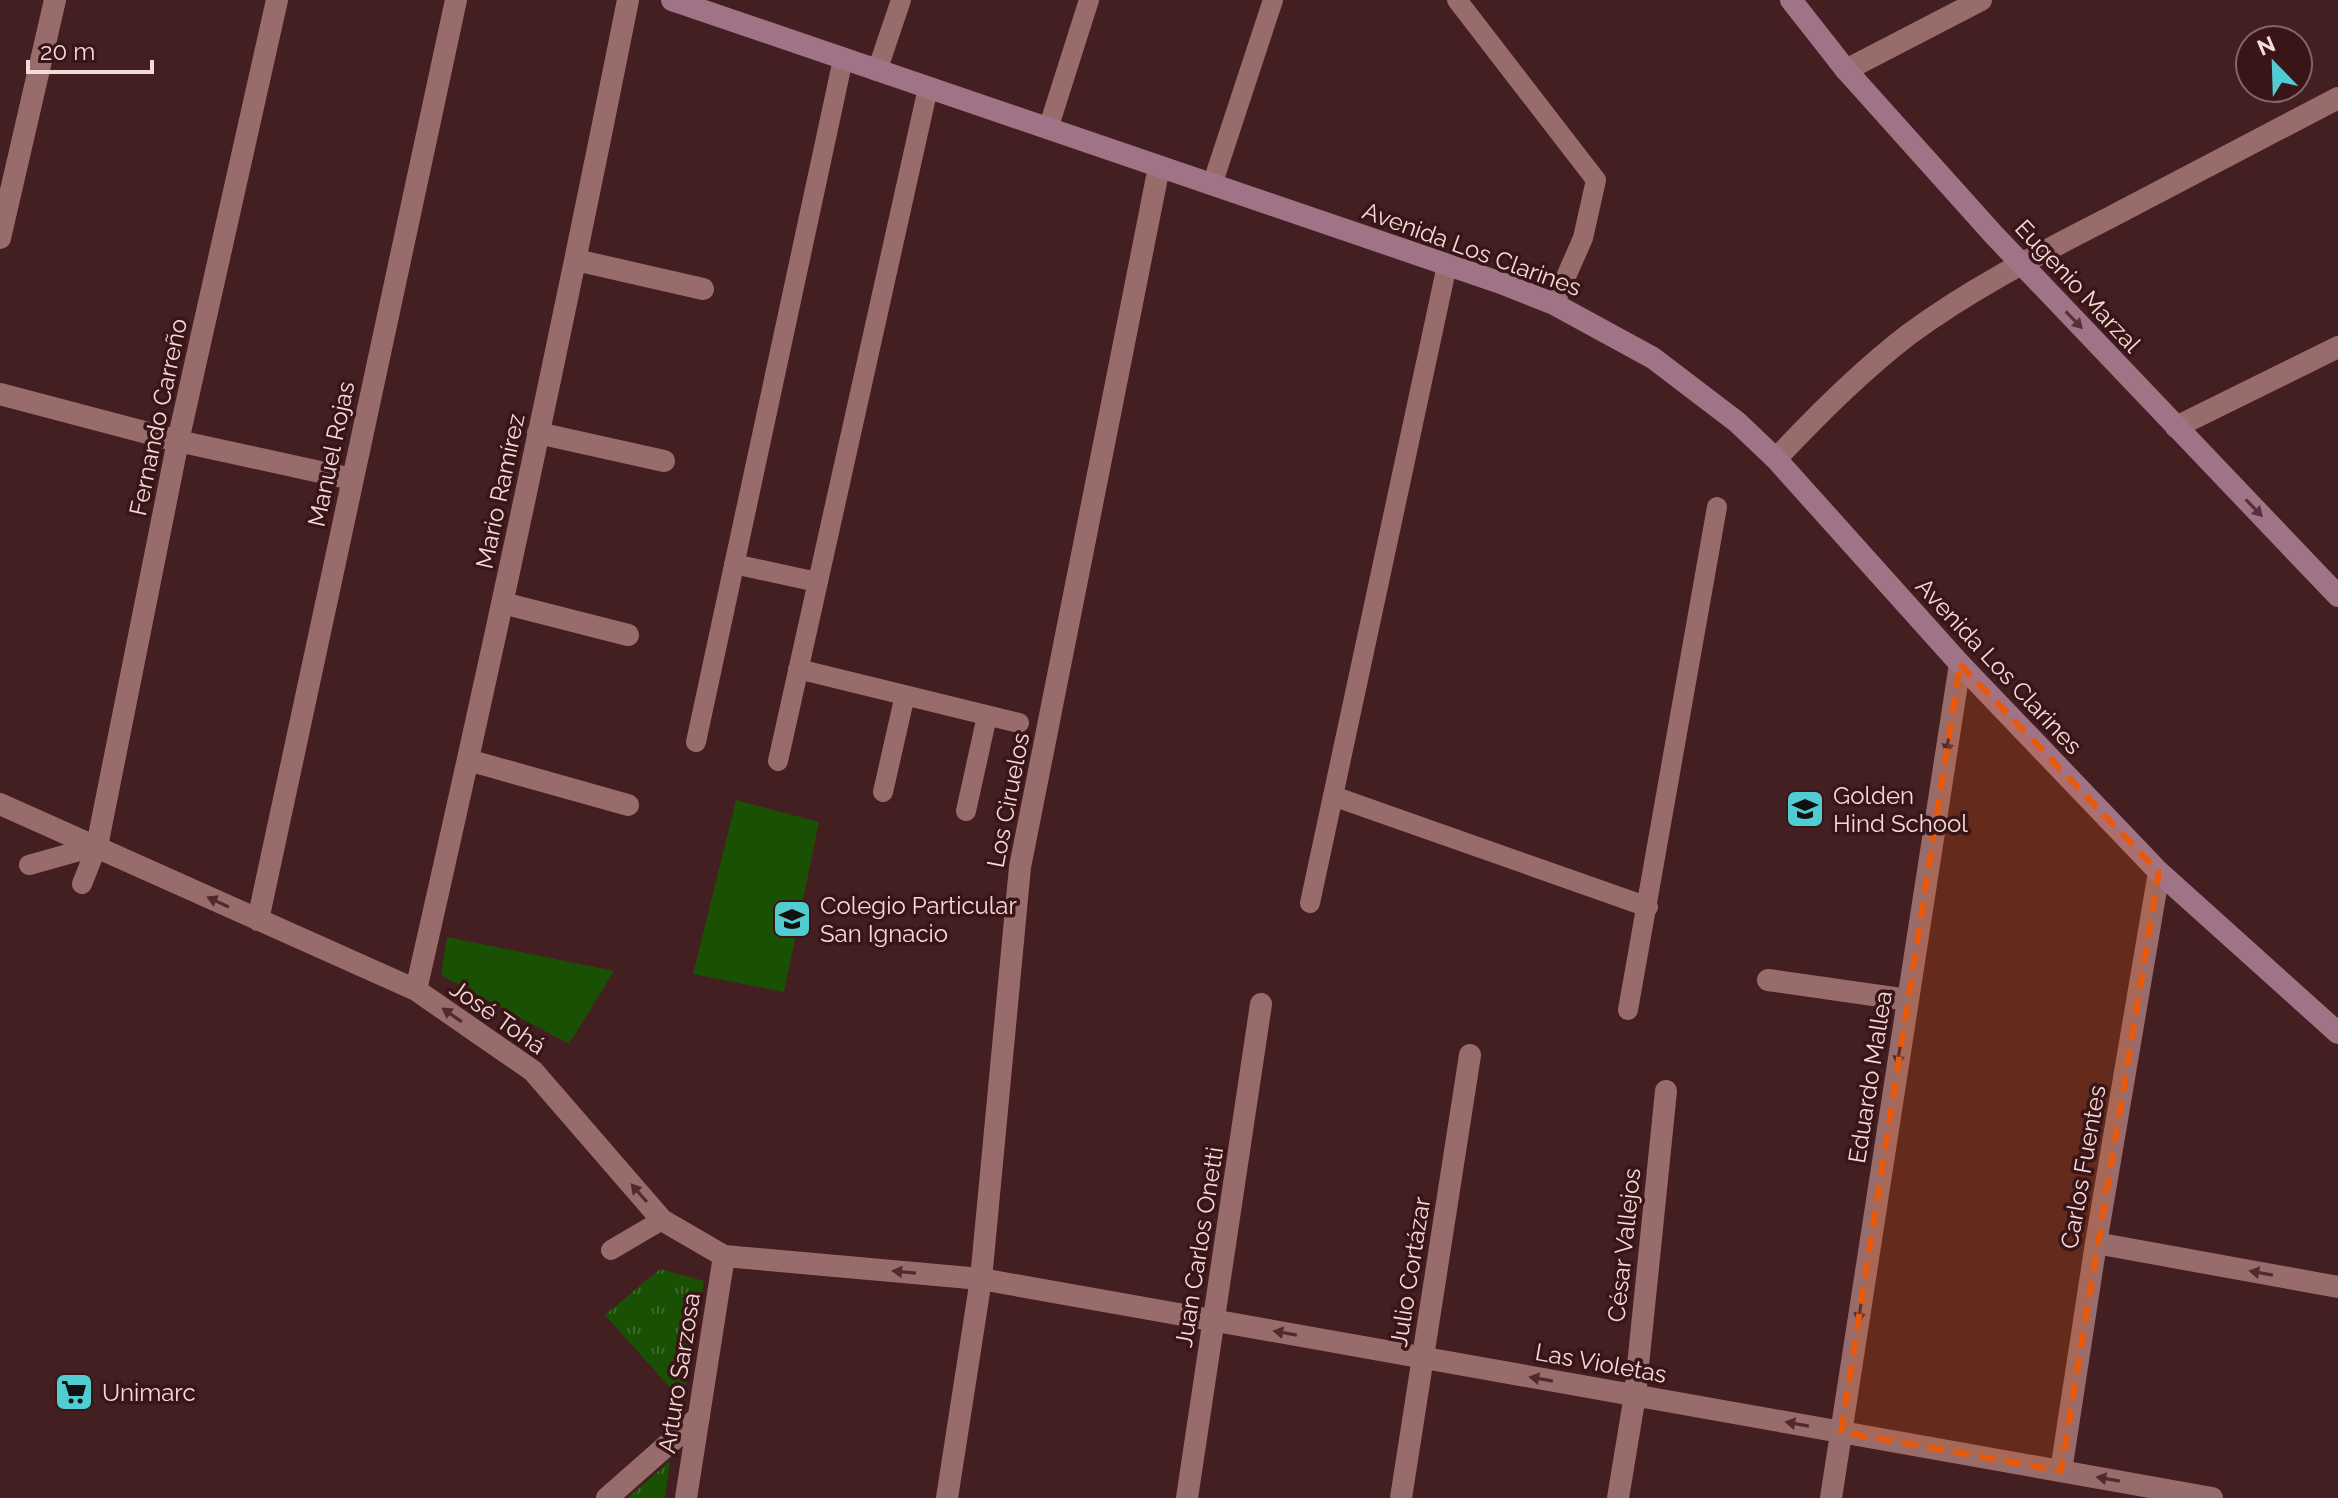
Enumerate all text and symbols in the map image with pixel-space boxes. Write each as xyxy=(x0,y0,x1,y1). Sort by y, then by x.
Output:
scale bar xyxy=(28,24,152,74)
north arrow xyxy=(2234,24,2314,104)
text: N xyxy=(2253,30,2279,61)
text: 20 m xyxy=(40,37,95,66)
street label: Avenida Los Clarines xyxy=(1359,196,1585,302)
street label: Eugenio Marzal xyxy=(2009,214,2147,359)
one-way arrow xyxy=(2064,310,2083,329)
street label: Fernando Carreño xyxy=(123,316,193,518)
street label: Manuel Rojas xyxy=(301,379,361,529)
street label: Mario Ramírez xyxy=(469,411,531,571)
one-way arrow xyxy=(2244,498,2262,517)
street label: Avenida Los Clarines xyxy=(1910,572,2088,760)
one-way arrow xyxy=(1941,729,1954,754)
street label: Los Ciruelos xyxy=(981,730,1035,870)
place label: Golden Hind School xyxy=(1833,781,1968,838)
school or university icon: Golden Hind School xyxy=(1784,788,1826,830)
place label: Colegio Particular San Ignacio xyxy=(820,891,1017,948)
one-way arrow xyxy=(207,895,230,909)
school or university icon: Colegio Particular San Ignacio xyxy=(771,898,813,940)
street label: José Tohá xyxy=(445,974,551,1060)
street label: Eduardo Mallea xyxy=(1842,989,1898,1165)
one-way arrow xyxy=(441,1008,462,1023)
one-way arrow xyxy=(1893,1042,1905,1067)
street label: Carlos Fuentes xyxy=(2054,1083,2112,1251)
street label: Juan Carlos Onetti xyxy=(1169,1145,1229,1349)
street label: César Vallejos xyxy=(1601,1166,1647,1324)
one-way arrow xyxy=(630,1183,648,1202)
street label: Julio Cortázar xyxy=(1384,1194,1436,1349)
one-way arrow xyxy=(891,1265,916,1278)
one-way arrow xyxy=(2249,1267,2274,1279)
street label: Arturo Sarzosa xyxy=(652,1291,706,1455)
one-way arrow xyxy=(1853,1299,1866,1324)
one-way arrow xyxy=(1272,1327,1297,1339)
street label: Las Violetas xyxy=(1533,1337,1669,1389)
supermarket icon: Unimarc xyxy=(53,1371,95,1413)
one-way arrow xyxy=(1528,1372,1553,1384)
place label: Unimarc xyxy=(102,1378,196,1407)
one-way arrow xyxy=(1784,1418,1809,1430)
one-way arrow xyxy=(2095,1473,2120,1485)

